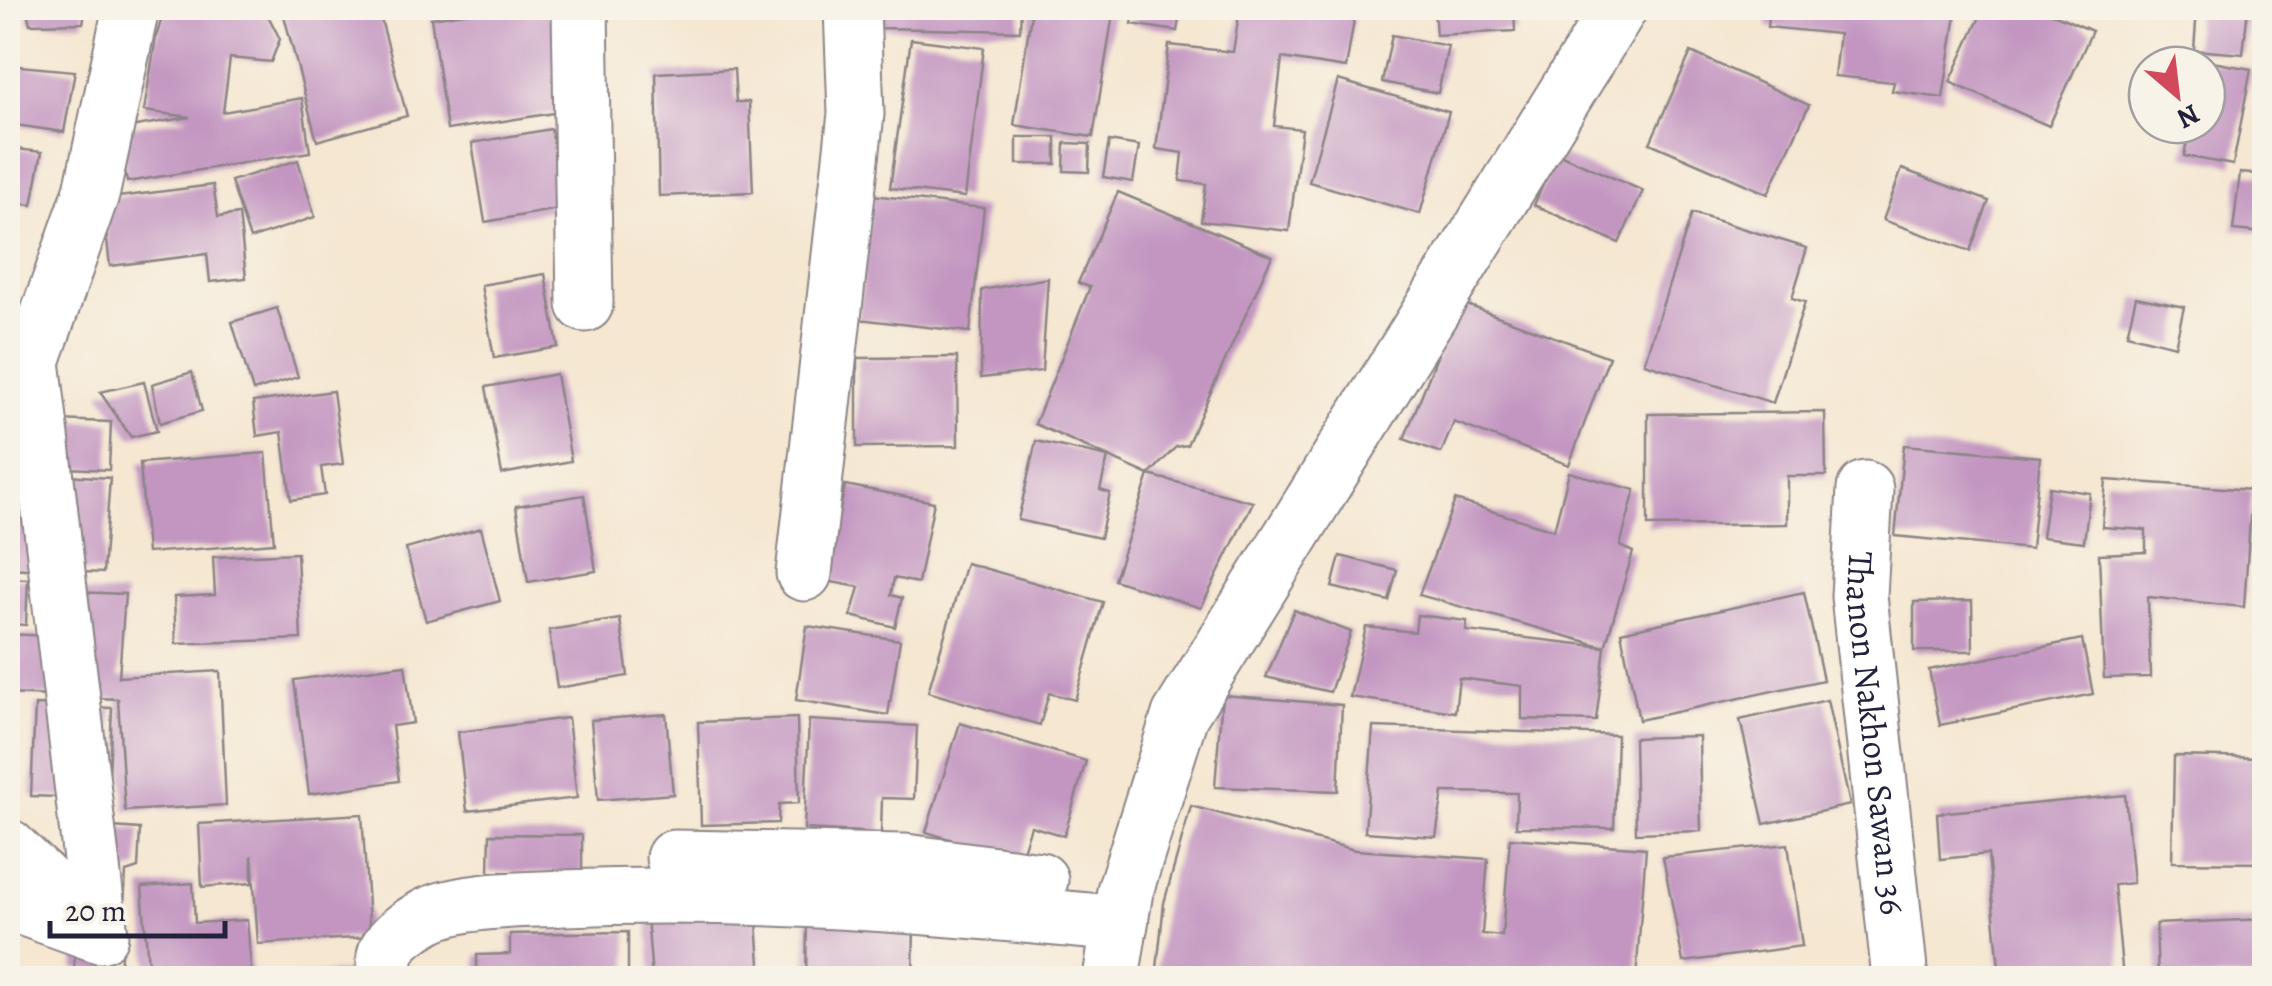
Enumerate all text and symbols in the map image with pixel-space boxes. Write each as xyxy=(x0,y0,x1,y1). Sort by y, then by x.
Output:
north arrow xyxy=(2127,45,2227,145)
text: N xyxy=(2170,95,2206,138)
street label: Thanon Nakhon Sawan 36 xyxy=(1835,550,1917,917)
scale bar xyxy=(50,876,225,938)
text: 20 m xyxy=(65,891,126,931)

